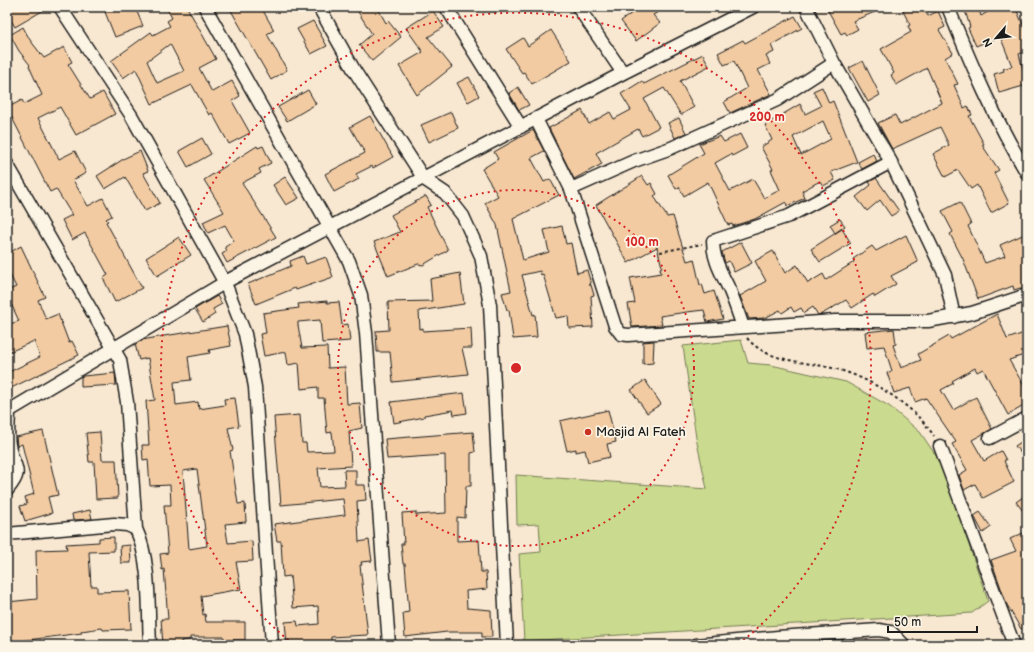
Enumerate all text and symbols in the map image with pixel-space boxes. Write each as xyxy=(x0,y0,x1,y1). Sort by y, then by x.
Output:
north arrow xyxy=(976,18,1016,58)
text: N xyxy=(980,36,995,49)
text: 200 m xyxy=(749,110,785,125)
text: 100 m xyxy=(625,235,659,250)
centre of rings xyxy=(509,361,523,375)
place label: Masjid Al Fateh xyxy=(596,424,686,440)
marker: Masjid Al Fateh xyxy=(583,427,593,437)
scale bar xyxy=(888,608,977,634)
text: 50 m xyxy=(894,615,921,630)

